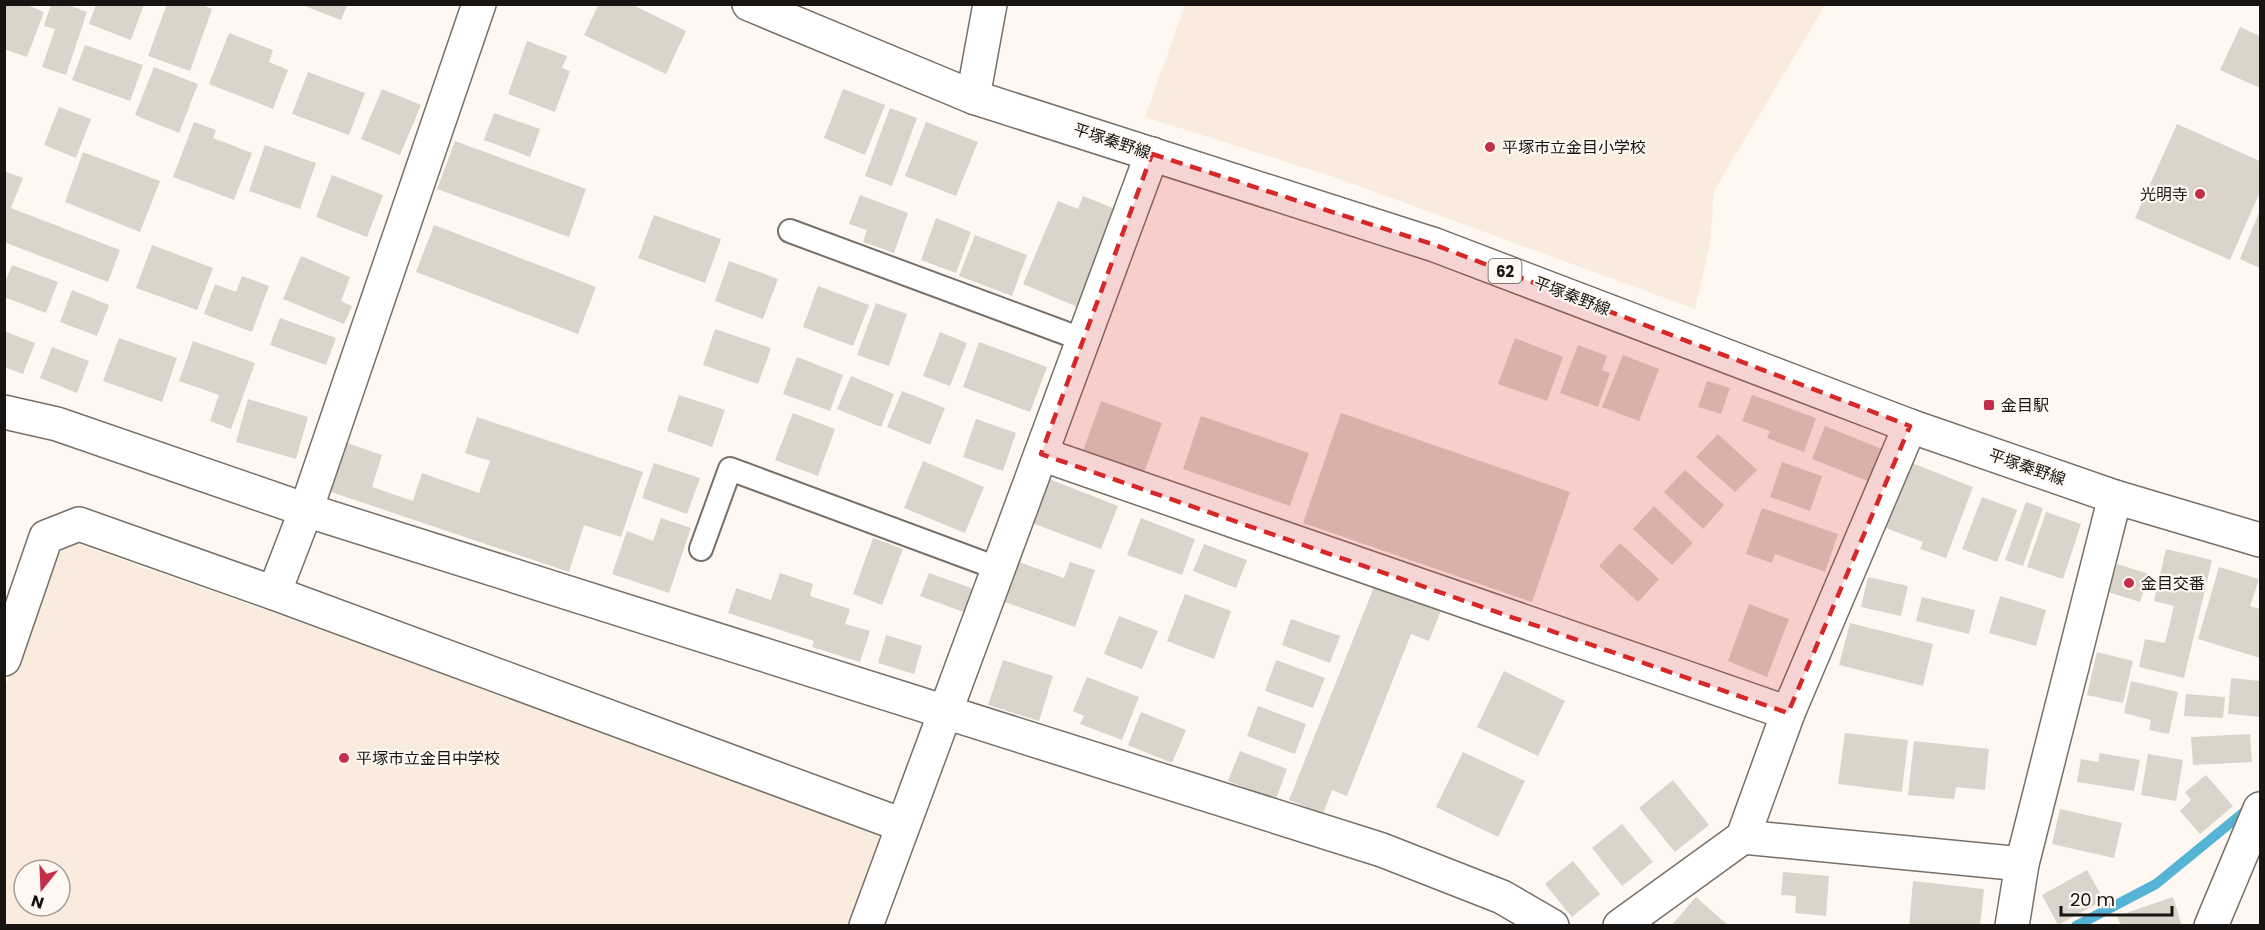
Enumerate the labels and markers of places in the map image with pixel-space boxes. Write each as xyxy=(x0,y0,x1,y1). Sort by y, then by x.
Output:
place label: 平塚市立金目小学校 xyxy=(1502,136,1646,159)
marker: 平塚市立金目小学校 xyxy=(1483,140,1497,154)
place label: 光明寺 xyxy=(2140,183,2188,206)
marker: 光明寺 xyxy=(2193,187,2207,201)
place label: 金目駅 xyxy=(2001,394,2049,417)
marker: 金目駅 xyxy=(1982,398,1996,412)
place label: 金目交番 xyxy=(2141,572,2205,595)
marker: 金目交番 xyxy=(2122,576,2136,590)
place label: 平塚市立金目中学校 xyxy=(356,747,500,770)
marker: 平塚市立金目中学校 xyxy=(337,751,351,765)

